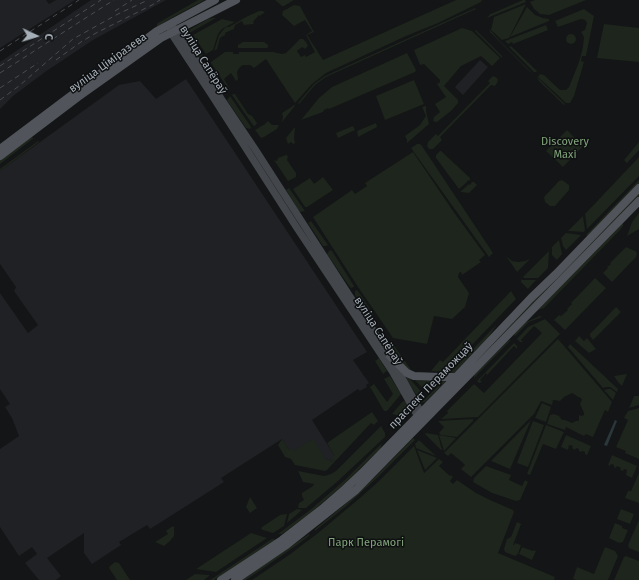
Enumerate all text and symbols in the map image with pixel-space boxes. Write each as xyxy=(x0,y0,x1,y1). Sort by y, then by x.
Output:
north arrow xyxy=(16,16,56,56)
street label: вуліца Сапёраў xyxy=(177,23,229,97)
street label: вуліца Ціміразева xyxy=(67,30,149,96)
text: С xyxy=(42,33,55,40)
park label: Discovery Maxi xyxy=(541,135,589,161)
street label: вуліца Сапёраў xyxy=(351,295,405,367)
street label: праспект Пераможцаў xyxy=(386,340,476,432)
park label: Парк Перамогі xyxy=(328,536,404,550)

